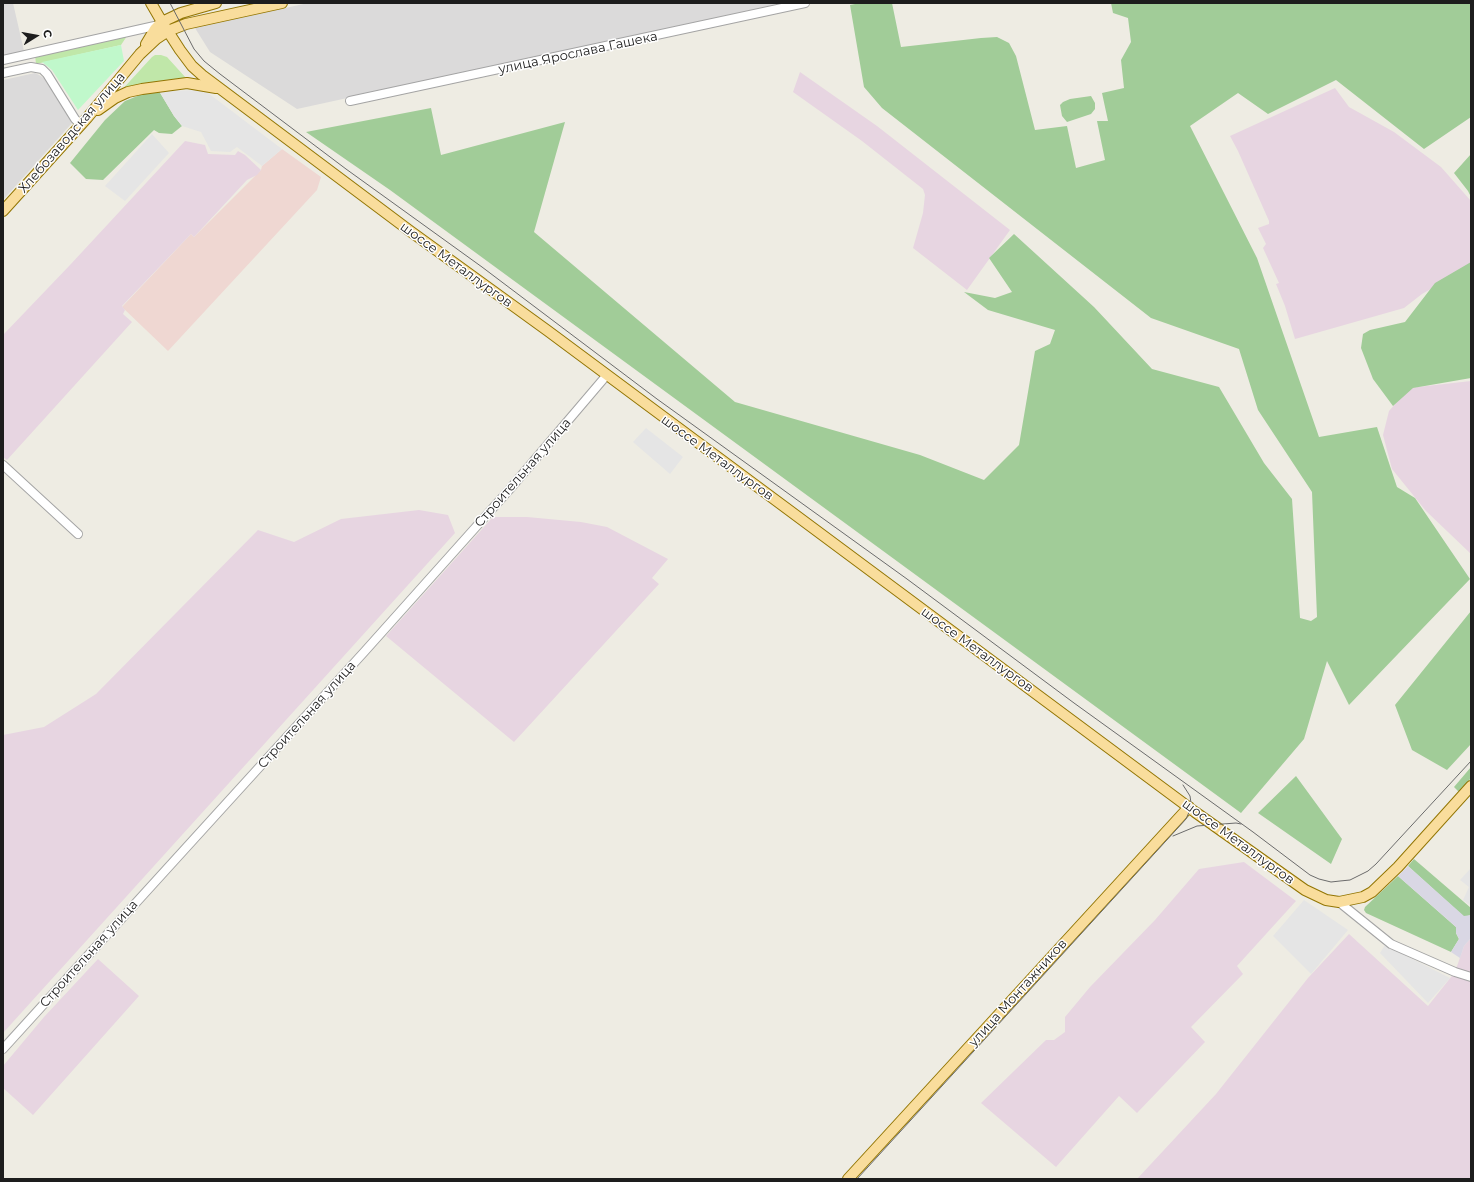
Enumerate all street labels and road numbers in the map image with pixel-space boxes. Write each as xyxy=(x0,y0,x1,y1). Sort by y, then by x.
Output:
street label: улица Ярослава Гашека xyxy=(497,29,659,77)
street label: Хлебозаводская улица xyxy=(15,70,129,196)
street label: шоссе Металлургов xyxy=(397,219,515,311)
street label: шоссе Металлургов xyxy=(658,412,776,504)
street label: Строительная улица xyxy=(472,415,574,531)
street label: шоссе Металлургов xyxy=(918,604,1036,696)
street label: Строительная улица xyxy=(255,658,359,772)
street label: шоссе Металлургов xyxy=(1179,796,1297,888)
street label: Строительная улица xyxy=(37,897,141,1011)
street label: улица Монтажников xyxy=(966,936,1070,1050)

